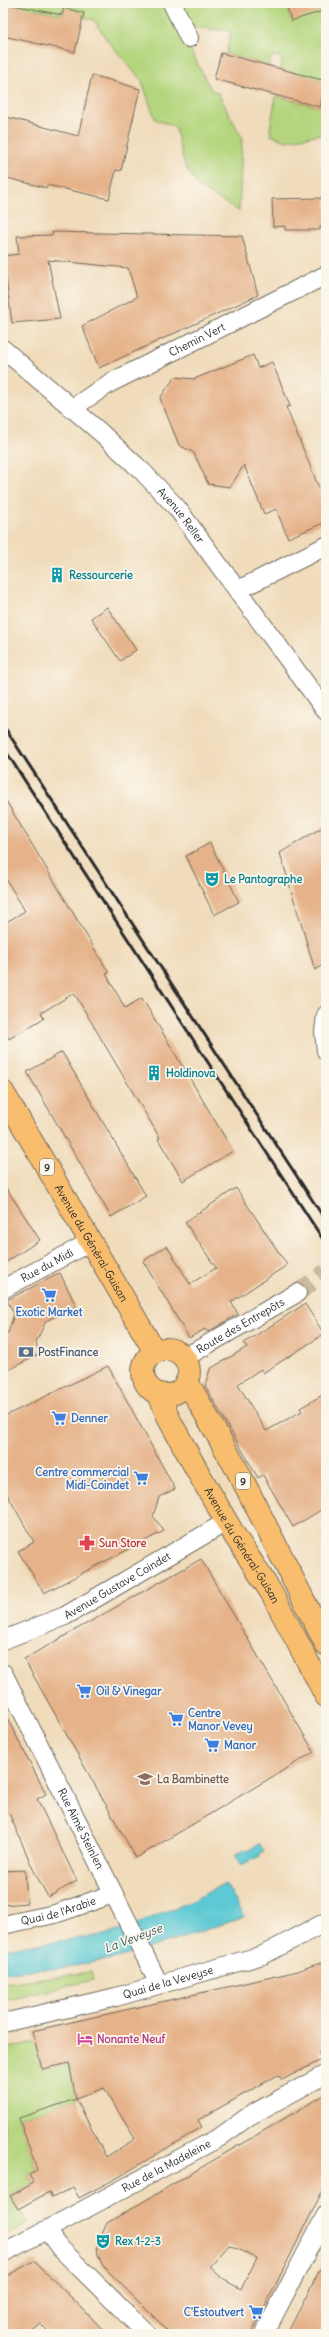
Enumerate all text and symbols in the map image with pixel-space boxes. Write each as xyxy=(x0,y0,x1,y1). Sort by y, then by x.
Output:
street label: Chemin Vert xyxy=(166,319,228,360)
street label: Avenue Reller xyxy=(154,485,208,546)
building icon: Ressourcerie xyxy=(48,566,66,584)
place label: Ressourcerie xyxy=(69,568,133,582)
theatre icon: Le Pantographe xyxy=(203,870,221,888)
place label: Le Pantographe xyxy=(224,872,302,887)
building icon: Holdinova xyxy=(145,1064,163,1082)
place label: Holdinova xyxy=(166,1066,216,1080)
road number: 9 xyxy=(40,1159,54,1175)
street label: Avenue du Général-Guisan xyxy=(52,1182,131,1304)
street label: Rue du Midi xyxy=(18,1245,76,1285)
supermarket icon: Exotic Market xyxy=(40,1286,58,1304)
street label: Route des Entrepôts xyxy=(194,1295,287,1356)
place label: Exotic Market xyxy=(16,1305,83,1319)
bank icon: PostFinance xyxy=(17,1343,35,1361)
place label: PostFinance xyxy=(38,1345,98,1359)
supermarket icon: Denner xyxy=(50,1409,68,1427)
place label: Denner xyxy=(71,1411,108,1425)
place label: Centre commercial Midi-Coindet xyxy=(35,1465,129,1492)
supermarket icon: Centre commercial Midi-Coindet xyxy=(132,1469,150,1487)
road number: 9 xyxy=(236,1473,250,1489)
street label: Avenue du Général-Guisan xyxy=(201,1485,283,1606)
pharmacy icon: Sun Store xyxy=(78,1534,96,1552)
place label: Sun Store xyxy=(99,1536,147,1550)
street label: Avenue Gustave Coindet xyxy=(61,1549,173,1622)
supermarket icon: Oil & Vinegar xyxy=(75,1682,93,1700)
place label: Oil & Vinegar xyxy=(96,1684,162,1699)
place label: Centre Manor Vevey xyxy=(188,1706,253,1734)
supermarket icon: Centre Manor Vevey xyxy=(167,1710,185,1728)
supermarket icon: Manor xyxy=(203,1736,221,1754)
place label: Manor xyxy=(224,1738,257,1752)
school or university icon: La Bambinette xyxy=(136,1770,154,1788)
place label: La Bambinette xyxy=(157,1772,229,1786)
street label: Rue Aimé Steinlen xyxy=(55,1786,107,1871)
street label: Quai de l'Arabie xyxy=(19,1893,98,1928)
water label: La Veveyse xyxy=(102,1920,165,1956)
street label: Quai de la Veveyse xyxy=(121,1963,215,2002)
hotel icon: Nonante Neuf xyxy=(76,2030,94,2048)
place label: Nonante Neuf xyxy=(97,2032,166,2046)
street label: Rue de la Madeleine xyxy=(119,2136,213,2195)
theatre icon: Rex 1-2-3 xyxy=(94,2232,112,2250)
place label: Rex 1-2-3 xyxy=(115,2234,161,2248)
supermarket icon: C'Estoutvert xyxy=(247,2303,265,2321)
place label: C'Estoutvert xyxy=(184,2305,244,2319)

